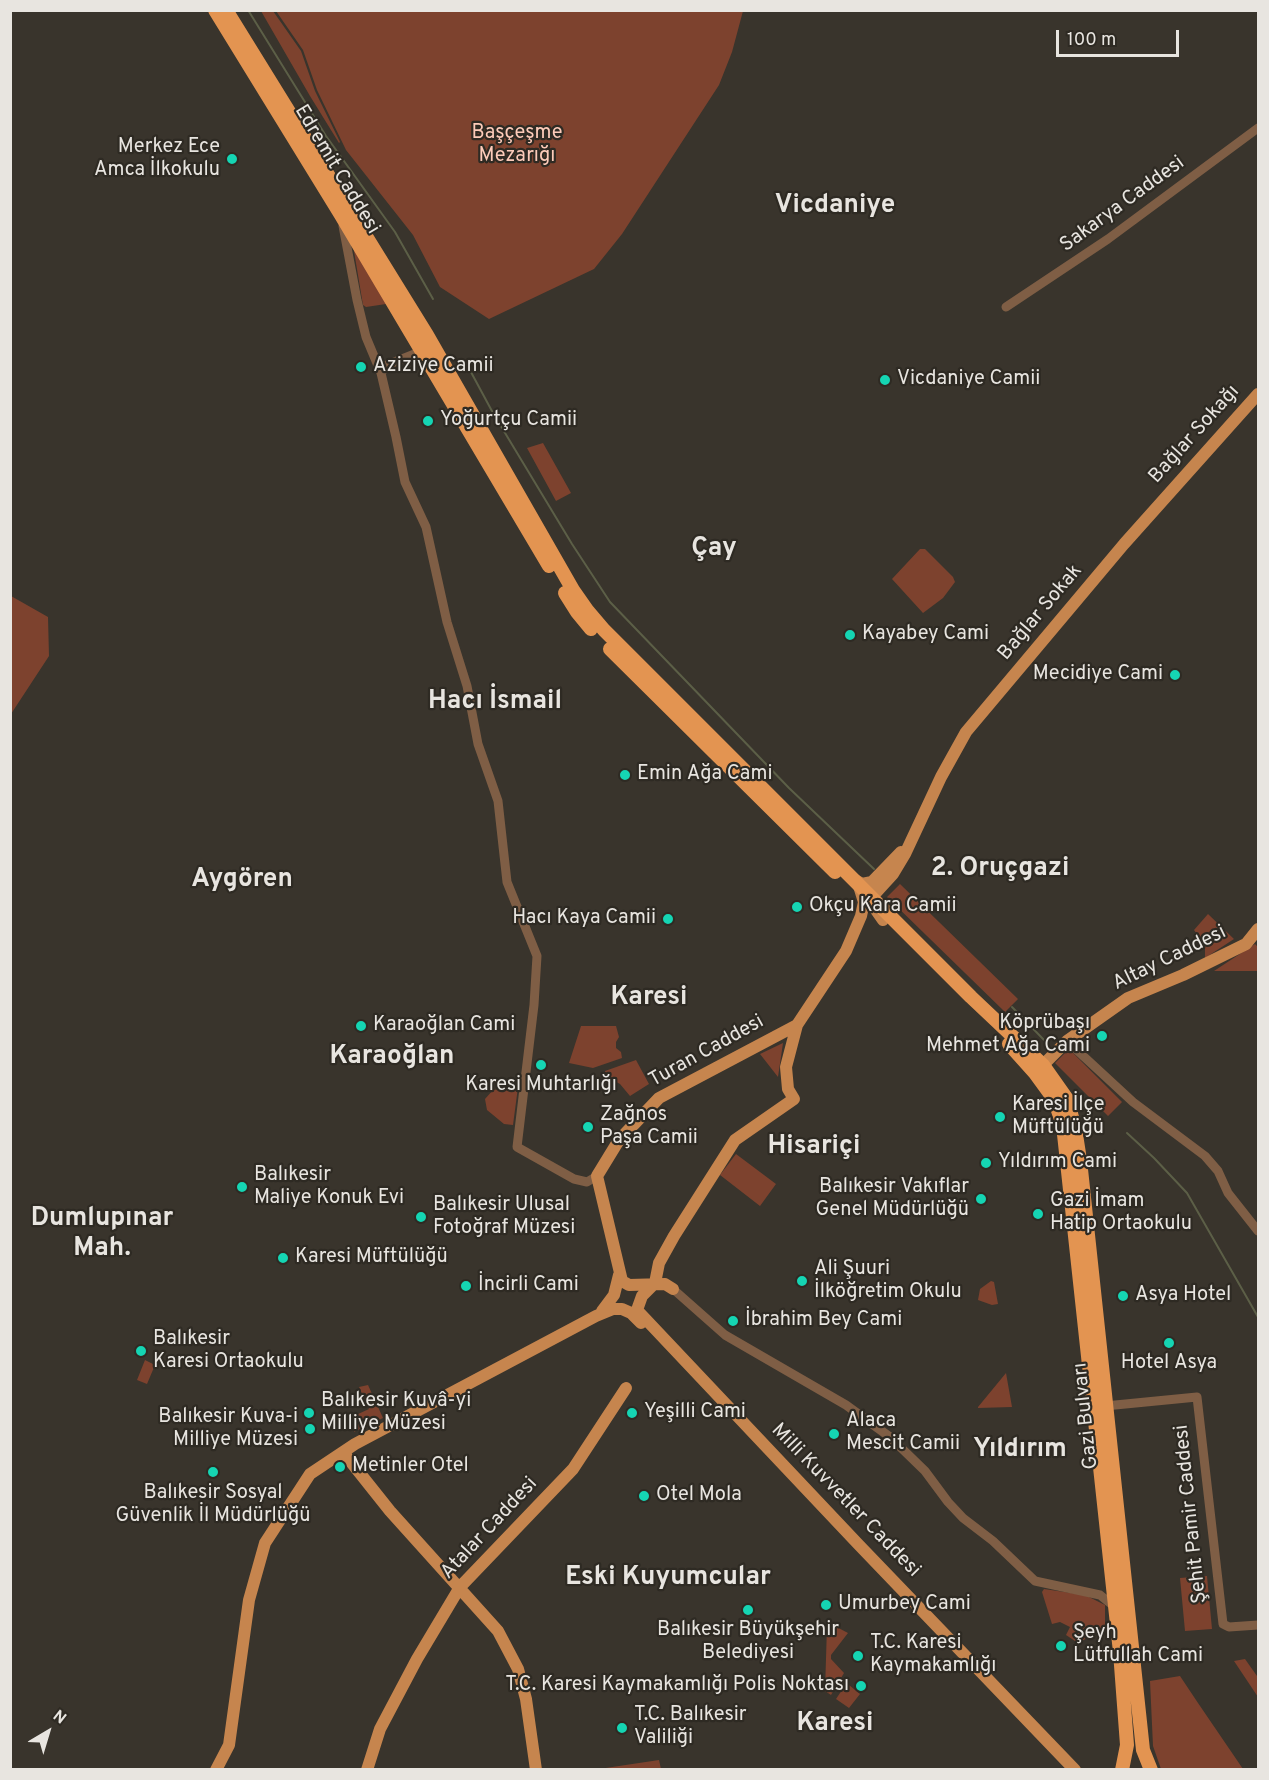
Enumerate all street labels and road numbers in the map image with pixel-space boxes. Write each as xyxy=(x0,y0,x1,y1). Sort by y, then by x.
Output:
street label: Edremit Caddesi xyxy=(288,101,384,239)
street label: Sakarya Caddesi xyxy=(1056,152,1190,258)
street label: Bağlar Sokağı xyxy=(1145,381,1245,489)
street label: Bağlar Sokak xyxy=(994,560,1088,666)
street label: Altay Caddesi xyxy=(1109,921,1231,997)
street label: Turan Caddesi xyxy=(645,1011,769,1093)
street label: Gazi Bulvarı xyxy=(1069,1361,1105,1471)
street label: Milli Kuvvetler Caddesi xyxy=(765,1419,925,1583)
street label: Şehit Pamir Caddesi xyxy=(1171,1423,1213,1605)
street label: Atalar Caddesi xyxy=(437,1473,543,1585)

